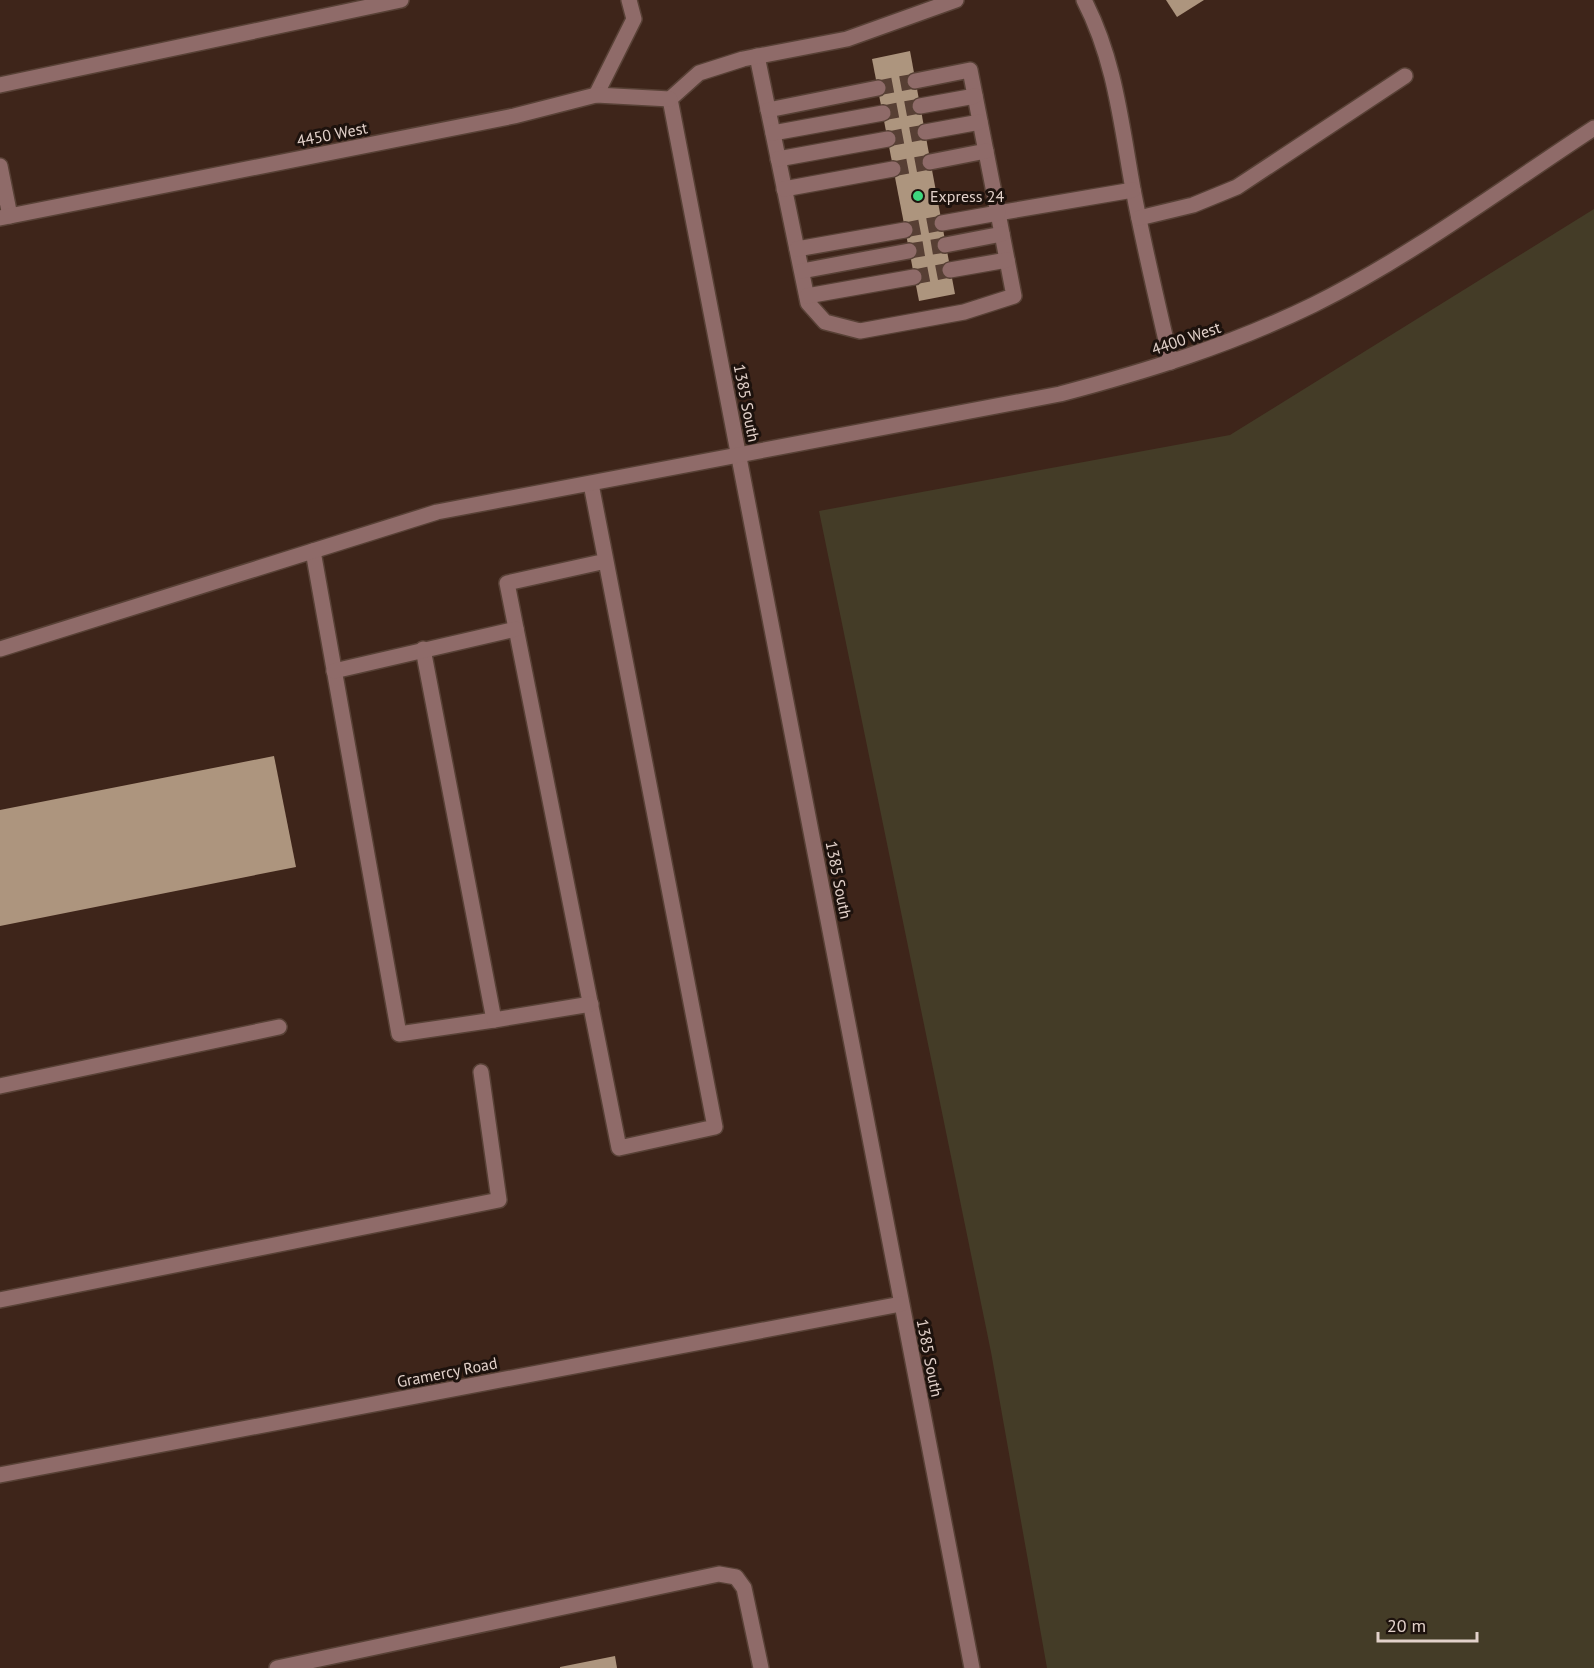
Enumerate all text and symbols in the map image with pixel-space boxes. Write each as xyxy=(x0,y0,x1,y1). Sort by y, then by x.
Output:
street label: 4450 West xyxy=(295,117,370,151)
place label: Express 24 xyxy=(930,186,1005,206)
marker: Express 24 xyxy=(911,189,925,203)
street label: 4400 West xyxy=(1149,317,1224,359)
street label: 1385 South xyxy=(730,362,764,444)
street label: 1385 South xyxy=(822,839,856,921)
street label: 1385 South xyxy=(913,1317,947,1399)
street label: Gramercy Road xyxy=(395,1352,499,1392)
scale bar xyxy=(1378,1605,1477,1643)
text: 20 m xyxy=(1387,1614,1426,1637)

